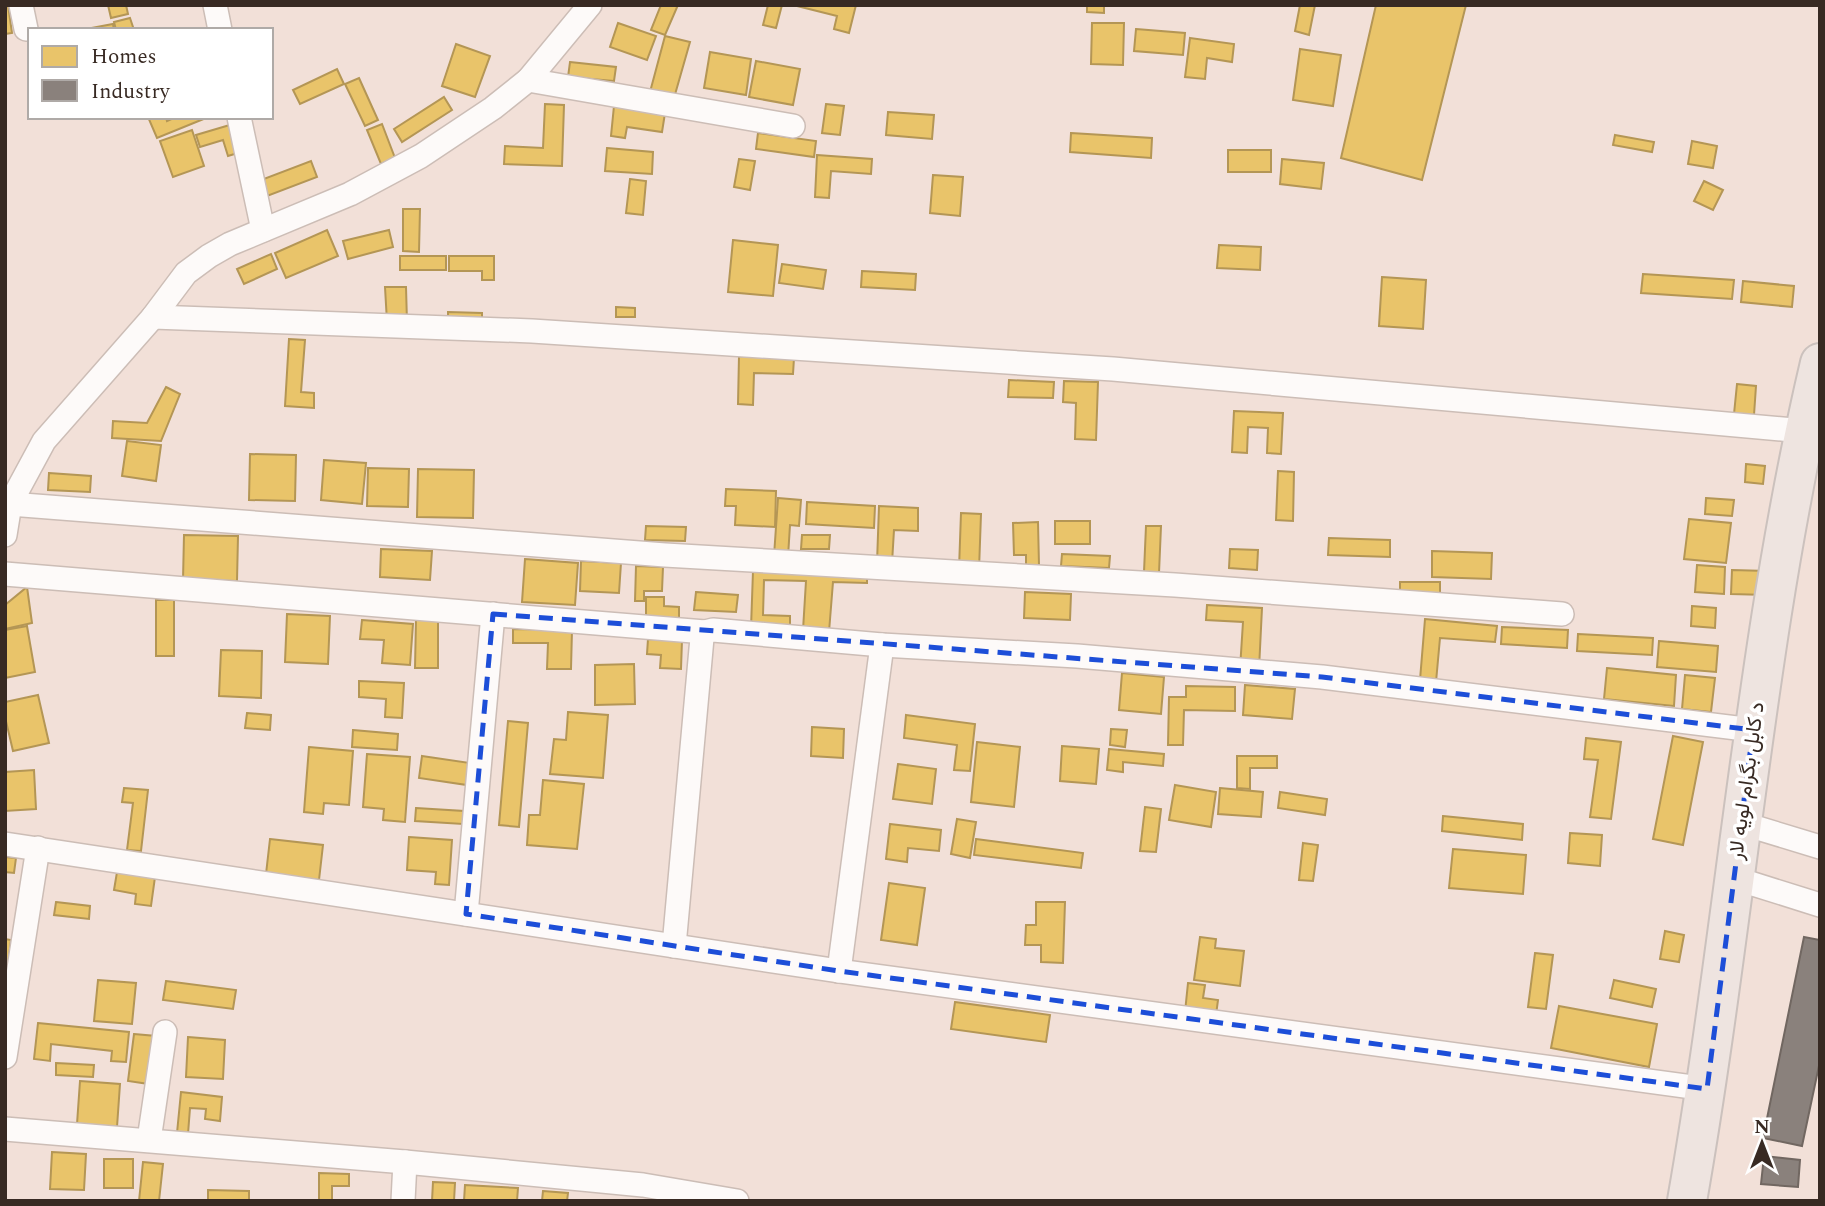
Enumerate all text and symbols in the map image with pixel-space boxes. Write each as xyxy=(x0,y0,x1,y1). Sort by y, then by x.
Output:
legend xyxy=(28,28,273,119)
text: Homes xyxy=(91,41,157,73)
text: Industry xyxy=(91,76,171,108)
street label: د کابل بگرام لویه لار xyxy=(1720,700,1774,863)
north arrow xyxy=(1727,1108,1797,1178)
text: N xyxy=(1754,1113,1770,1142)

